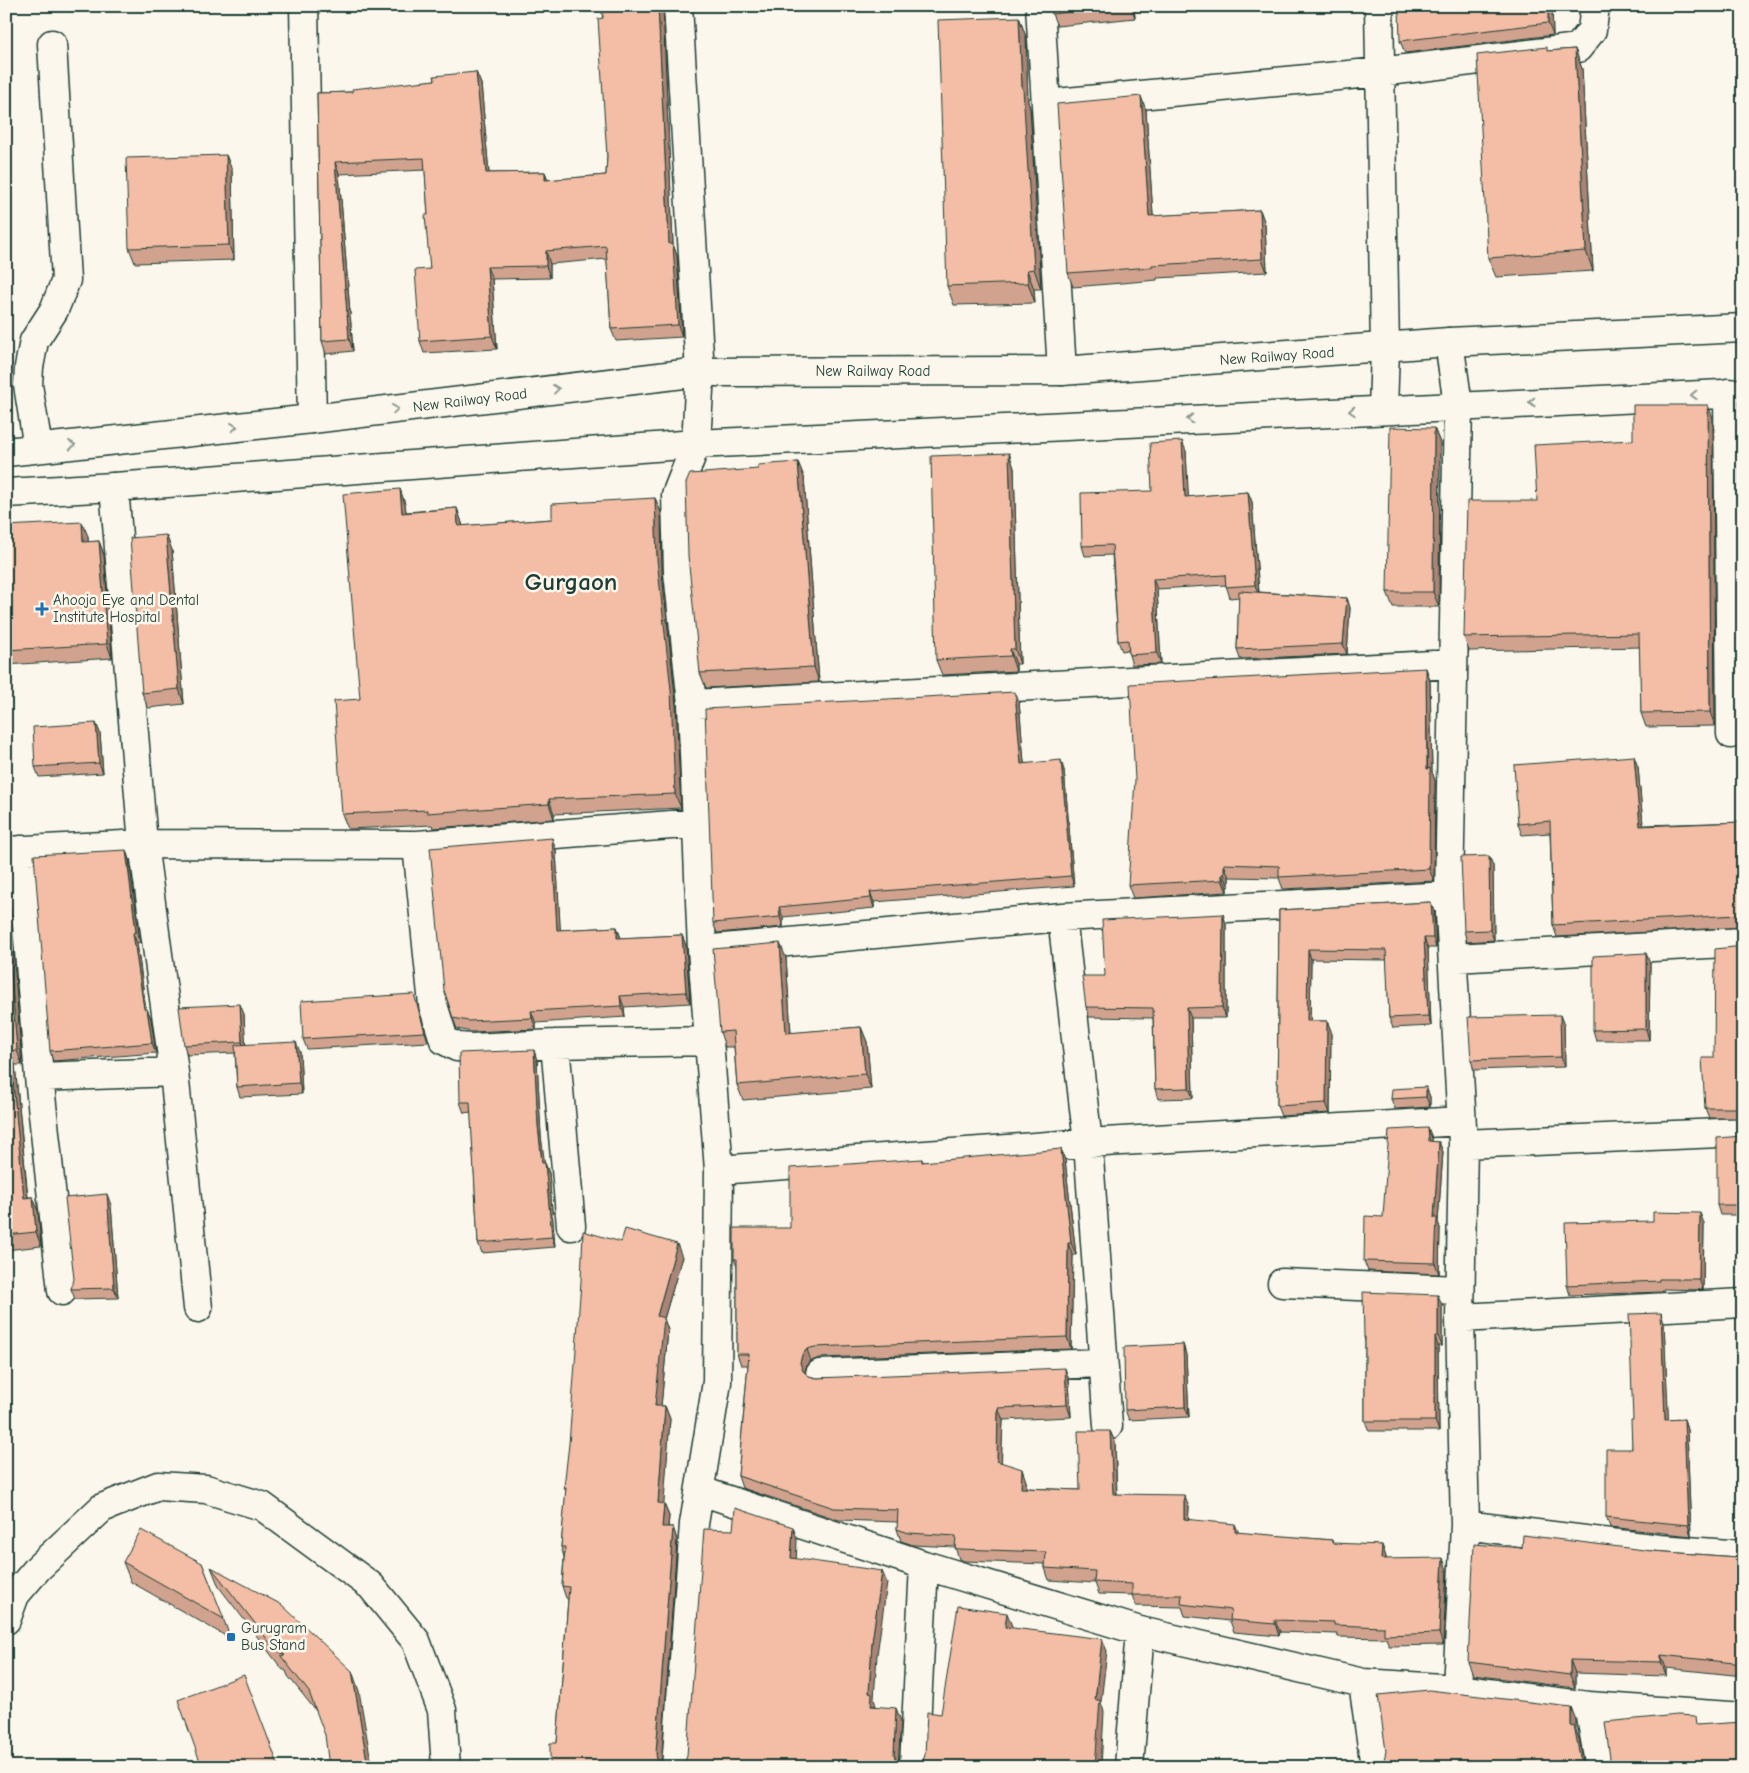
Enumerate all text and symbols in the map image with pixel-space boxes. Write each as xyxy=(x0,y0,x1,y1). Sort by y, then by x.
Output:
street label: New Railway Road xyxy=(1219,343,1335,369)
street label: New Railway Road xyxy=(815,362,931,380)
street label: New Railway Road xyxy=(412,384,528,416)
one-way arrow xyxy=(553,384,561,395)
one-way arrow xyxy=(1690,389,1698,400)
one-way arrow xyxy=(1527,396,1535,407)
one-way arrow xyxy=(391,404,399,415)
one-way arrow xyxy=(1348,406,1356,416)
one-way arrow xyxy=(1185,414,1193,425)
one-way arrow xyxy=(230,422,238,433)
one-way arrow xyxy=(68,440,76,451)
district label: Gurgaon xyxy=(525,567,617,596)
place label: Ahooja Eye and Dental Institute Hospital xyxy=(53,591,199,626)
marker: Ahooja Eye and Dental Institute Hospital xyxy=(35,602,49,616)
place label: Gurugram Bus Stand xyxy=(241,1619,307,1654)
marker: Gurugram Bus Stand xyxy=(225,1631,237,1643)

